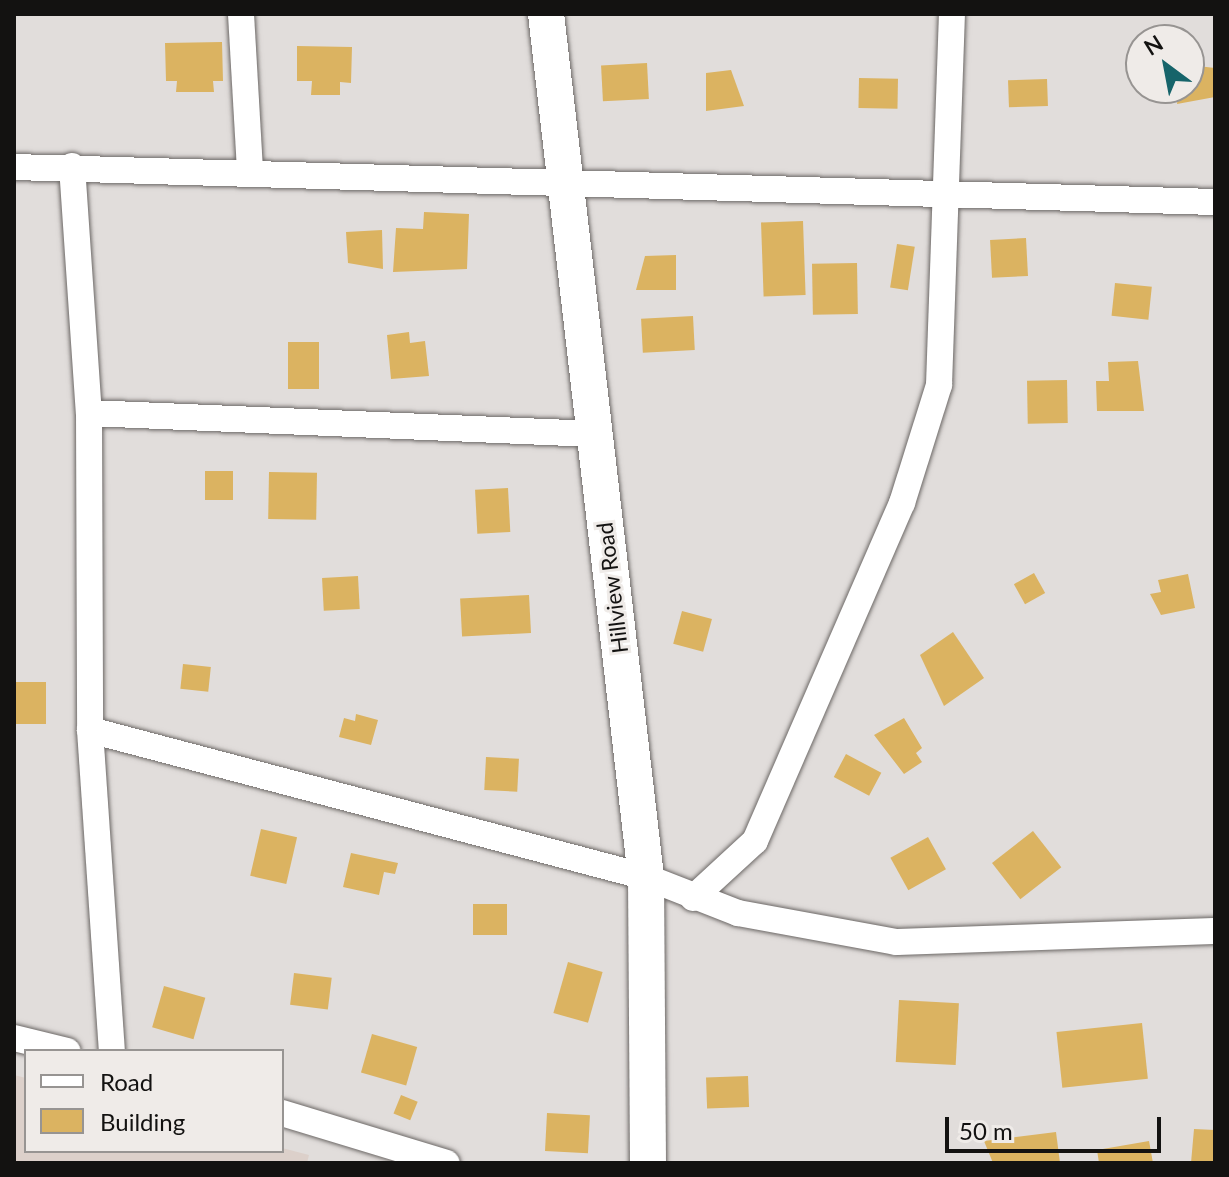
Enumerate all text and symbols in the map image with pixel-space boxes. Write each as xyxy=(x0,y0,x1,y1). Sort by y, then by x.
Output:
north arrow xyxy=(1125,24,1205,104)
text: N xyxy=(1139,29,1167,61)
street label: Hillview Road xyxy=(591,521,633,655)
legend xyxy=(24,1049,284,1153)
text: Road xyxy=(100,1067,153,1096)
scale bar xyxy=(949,1101,1165,1151)
text: Building xyxy=(100,1107,185,1136)
text: 50 m xyxy=(959,1116,1013,1145)

